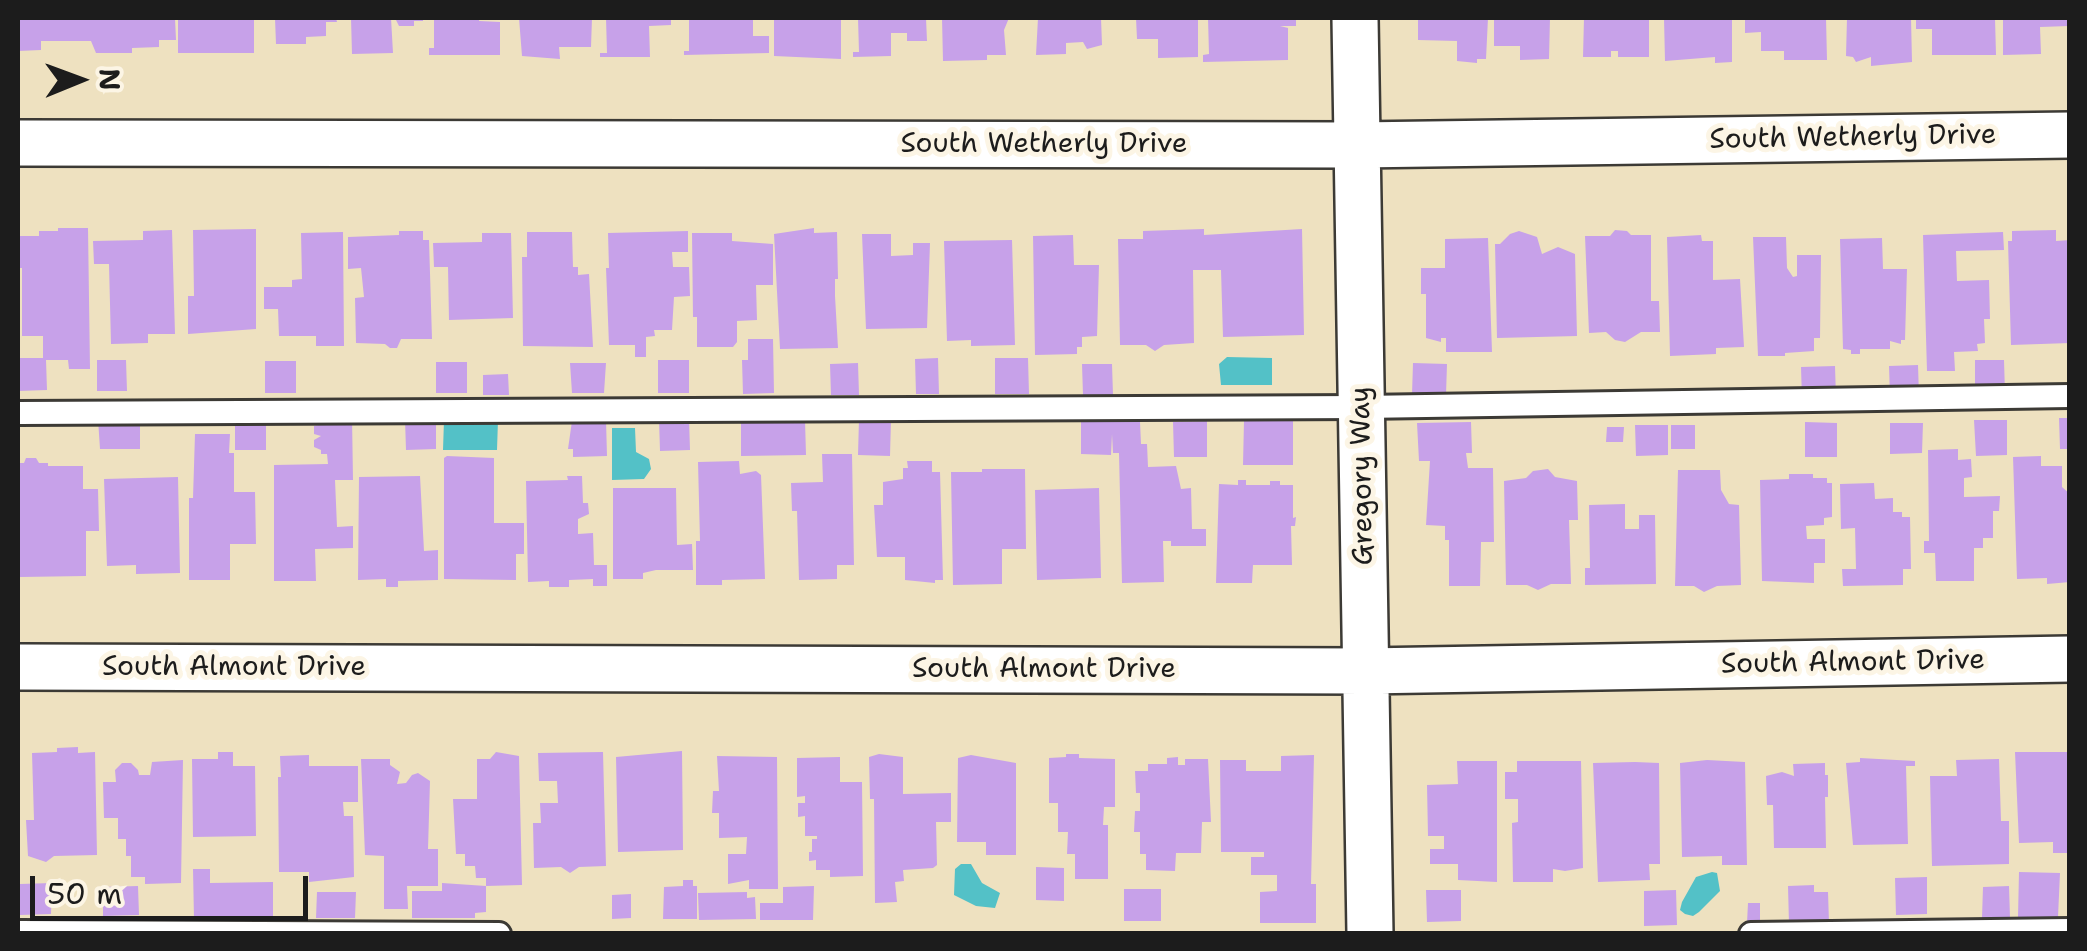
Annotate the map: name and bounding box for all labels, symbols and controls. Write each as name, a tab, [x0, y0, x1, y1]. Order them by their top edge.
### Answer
north arrow	[30, 30, 130, 130]
text: N	[91, 68, 129, 91]
street label: South Wetherly Drive	[1709, 119, 1997, 157]
street label: South Wetherly Drive	[900, 128, 1188, 162]
street label: Gregory Way	[1345, 386, 1381, 566]
street label: South Almont Drive	[1721, 644, 1985, 682]
street label: South Almont Drive	[102, 651, 366, 685]
street label: South Almont Drive	[912, 653, 1176, 687]
scale bar	[35, 856, 312, 918]
text: 50 m	[47, 873, 122, 914]

